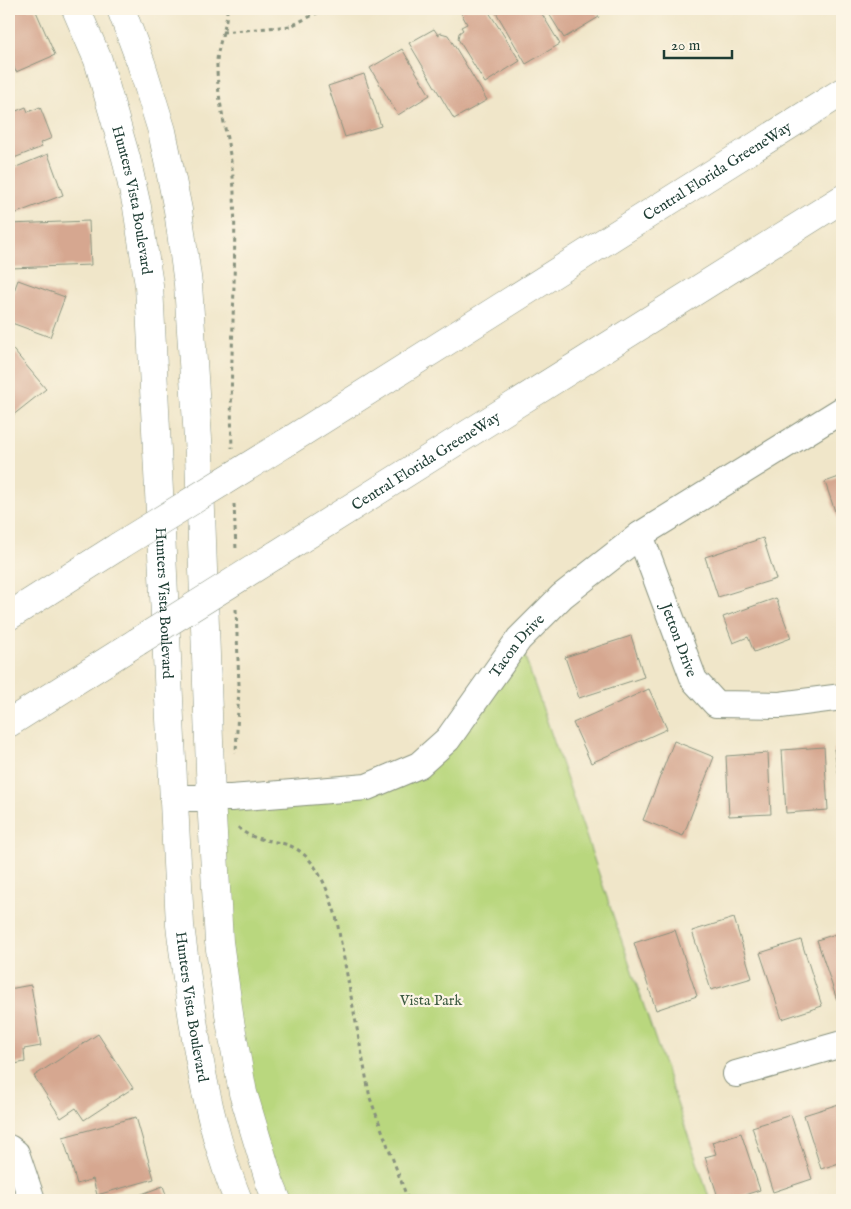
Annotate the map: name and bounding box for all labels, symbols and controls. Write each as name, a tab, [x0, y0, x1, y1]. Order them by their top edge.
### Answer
scale bar	[664, 28, 731, 60]
text: 20 m	[671, 36, 701, 55]
street label: Central Florida GreeneWay	[639, 117, 795, 225]
street label: Hunters Vista Boulevard	[108, 123, 157, 277]
street label: Central Florida GreeneWay	[348, 407, 504, 515]
street label: Hunters Vista Boulevard	[151, 527, 178, 680]
street label: Jetton Drive	[656, 599, 702, 680]
street label: Tacon Drive	[485, 610, 548, 681]
street label: Hunters Vista Boulevard	[171, 930, 213, 1085]
park label: Vista Park	[399, 991, 463, 1010]

